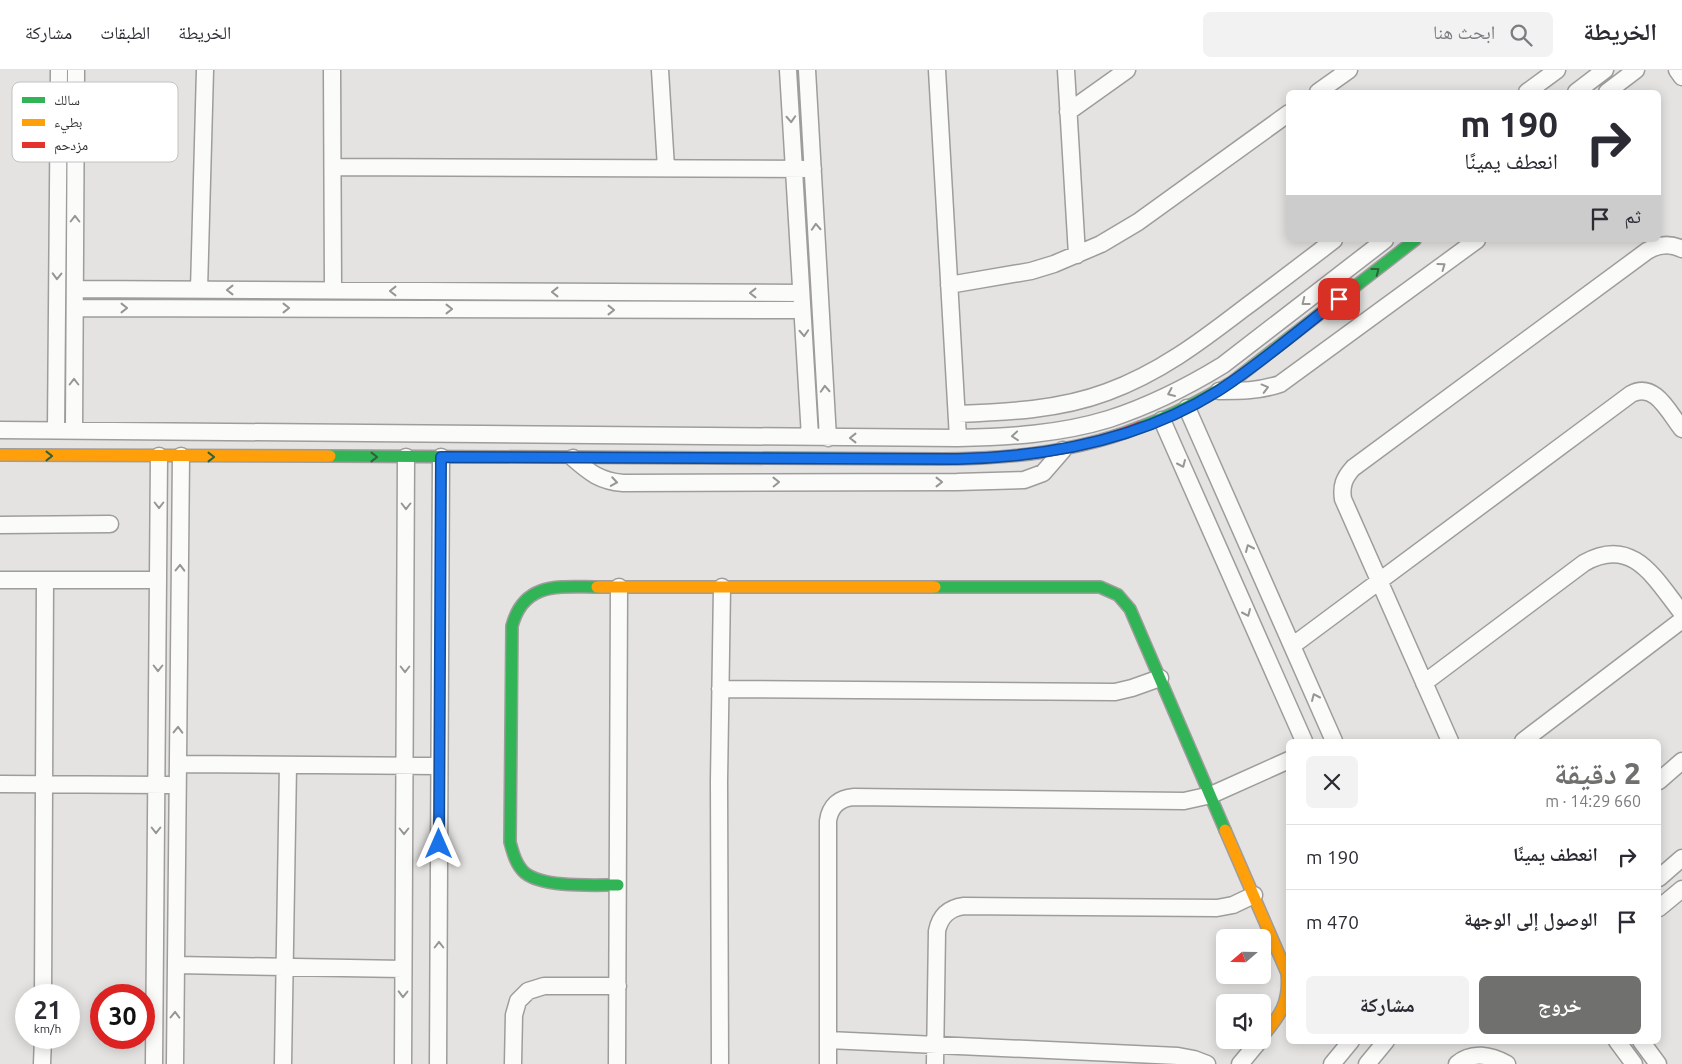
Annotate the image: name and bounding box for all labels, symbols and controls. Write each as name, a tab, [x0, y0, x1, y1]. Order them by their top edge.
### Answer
search box	[1203, 12, 1553, 57]
text: الخريطة	[1583, 18, 1657, 45]
text: ابحث هنا	[1433, 21, 1495, 43]
icon: search	[1507, 21, 1535, 49]
text: مشاركة	[25, 22, 72, 42]
text: الطبقات	[100, 22, 150, 42]
text: الخريطة	[178, 22, 231, 42]
legend	[12, 82, 178, 162]
text: سالك	[54, 92, 80, 108]
text: 190 m	[1460, 104, 1558, 144]
icon: right	[1576, 110, 1641, 175]
text: بطيء	[54, 114, 83, 134]
one-way arrow	[786, 115, 797, 123]
text: مزدحم	[54, 137, 88, 155]
text: انعطف يمينًا	[1464, 148, 1558, 173]
icon: arrive	[1586, 205, 1614, 233]
text: ثم	[1624, 205, 1641, 227]
one-way arrow	[70, 215, 80, 222]
one-way arrow	[811, 222, 822, 230]
one-way arrow	[1436, 263, 1445, 272]
one-way arrow	[1370, 268, 1379, 276]
one-way arrow	[52, 272, 62, 280]
pin	[1318, 278, 1360, 320]
one-way arrow	[226, 285, 234, 295]
icon: arrive	[1325, 285, 1353, 313]
one-way arrow	[388, 286, 396, 296]
one-way arrow	[551, 287, 558, 297]
one-way arrow	[748, 288, 756, 298]
one-way arrow	[1301, 296, 1311, 305]
one-way arrow	[120, 303, 128, 313]
one-way arrow	[282, 303, 290, 313]
one-way arrow	[445, 304, 453, 314]
one-way arrow	[608, 305, 615, 315]
one-way arrow	[798, 330, 809, 338]
one-way arrow	[69, 377, 79, 385]
one-way arrow	[1261, 383, 1270, 394]
one-way arrow	[820, 385, 831, 393]
one-way arrow	[1167, 387, 1176, 398]
one-way arrow	[1011, 430, 1019, 441]
one-way arrow	[849, 433, 856, 443]
one-way arrow	[45, 451, 53, 461]
one-way arrow	[208, 452, 215, 462]
one-way arrow	[370, 452, 378, 462]
one-way arrow	[1175, 459, 1186, 468]
one-way arrow	[609, 476, 618, 486]
one-way arrow	[772, 477, 780, 487]
one-way arrow	[935, 477, 943, 487]
one-way arrow	[154, 502, 164, 509]
one-way arrow	[401, 502, 411, 510]
one-way arrow	[1244, 544, 1255, 553]
one-way arrow	[174, 564, 185, 572]
one-way arrow	[1241, 608, 1252, 617]
one-way arrow	[153, 664, 163, 672]
one-way arrow	[400, 665, 410, 673]
one-way arrow	[1310, 693, 1321, 702]
one-way arrow	[173, 726, 183, 734]
button: close	[1306, 756, 1358, 808]
text: 2 دقيقة	[1554, 756, 1641, 790]
text: 660 m · 14:29	[1545, 792, 1641, 810]
position arrow	[412, 817, 464, 869]
one-way arrow	[151, 826, 161, 834]
one-way arrow	[399, 828, 409, 835]
text: انعطف يمينًا	[1513, 843, 1598, 865]
icon: right	[1613, 843, 1641, 871]
text: 190 m	[1306, 846, 1359, 868]
text: الوصول إلى الوجهة	[1464, 908, 1598, 930]
icon: arrive	[1613, 908, 1641, 936]
text: 470 m	[1306, 911, 1359, 933]
north arrow	[1216, 929, 1271, 984]
map controls	[1216, 929, 1271, 1049]
one-way arrow	[434, 941, 444, 949]
button: مشاركة	[1306, 976, 1469, 1034]
button: خروج	[1479, 976, 1641, 1034]
speed limit sign: 30	[90, 984, 155, 1049]
one-way arrow	[398, 990, 408, 998]
button: sound	[1216, 994, 1271, 1049]
text: 21	[33, 996, 62, 1024]
one-way arrow	[170, 1011, 180, 1019]
text: km/h	[34, 1022, 61, 1035]

